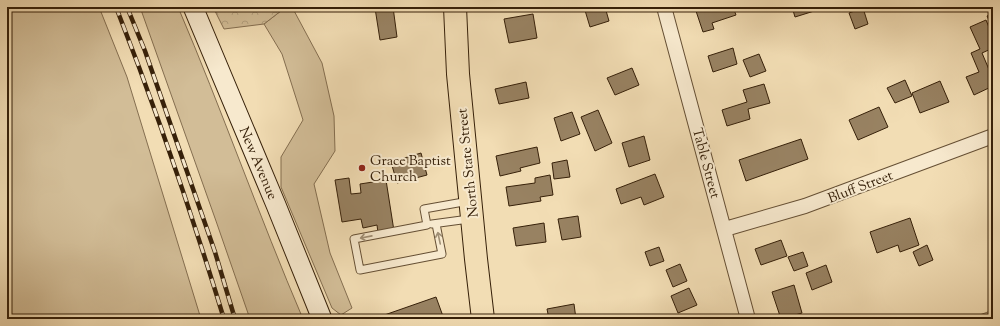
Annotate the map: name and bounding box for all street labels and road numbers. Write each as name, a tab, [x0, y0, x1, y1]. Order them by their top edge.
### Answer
street label: North State Street	[453, 107, 485, 218]
street label: New Avenue	[233, 124, 282, 203]
street label: Table Street	[686, 126, 724, 201]
street label: Bluff Street	[825, 166, 896, 209]

